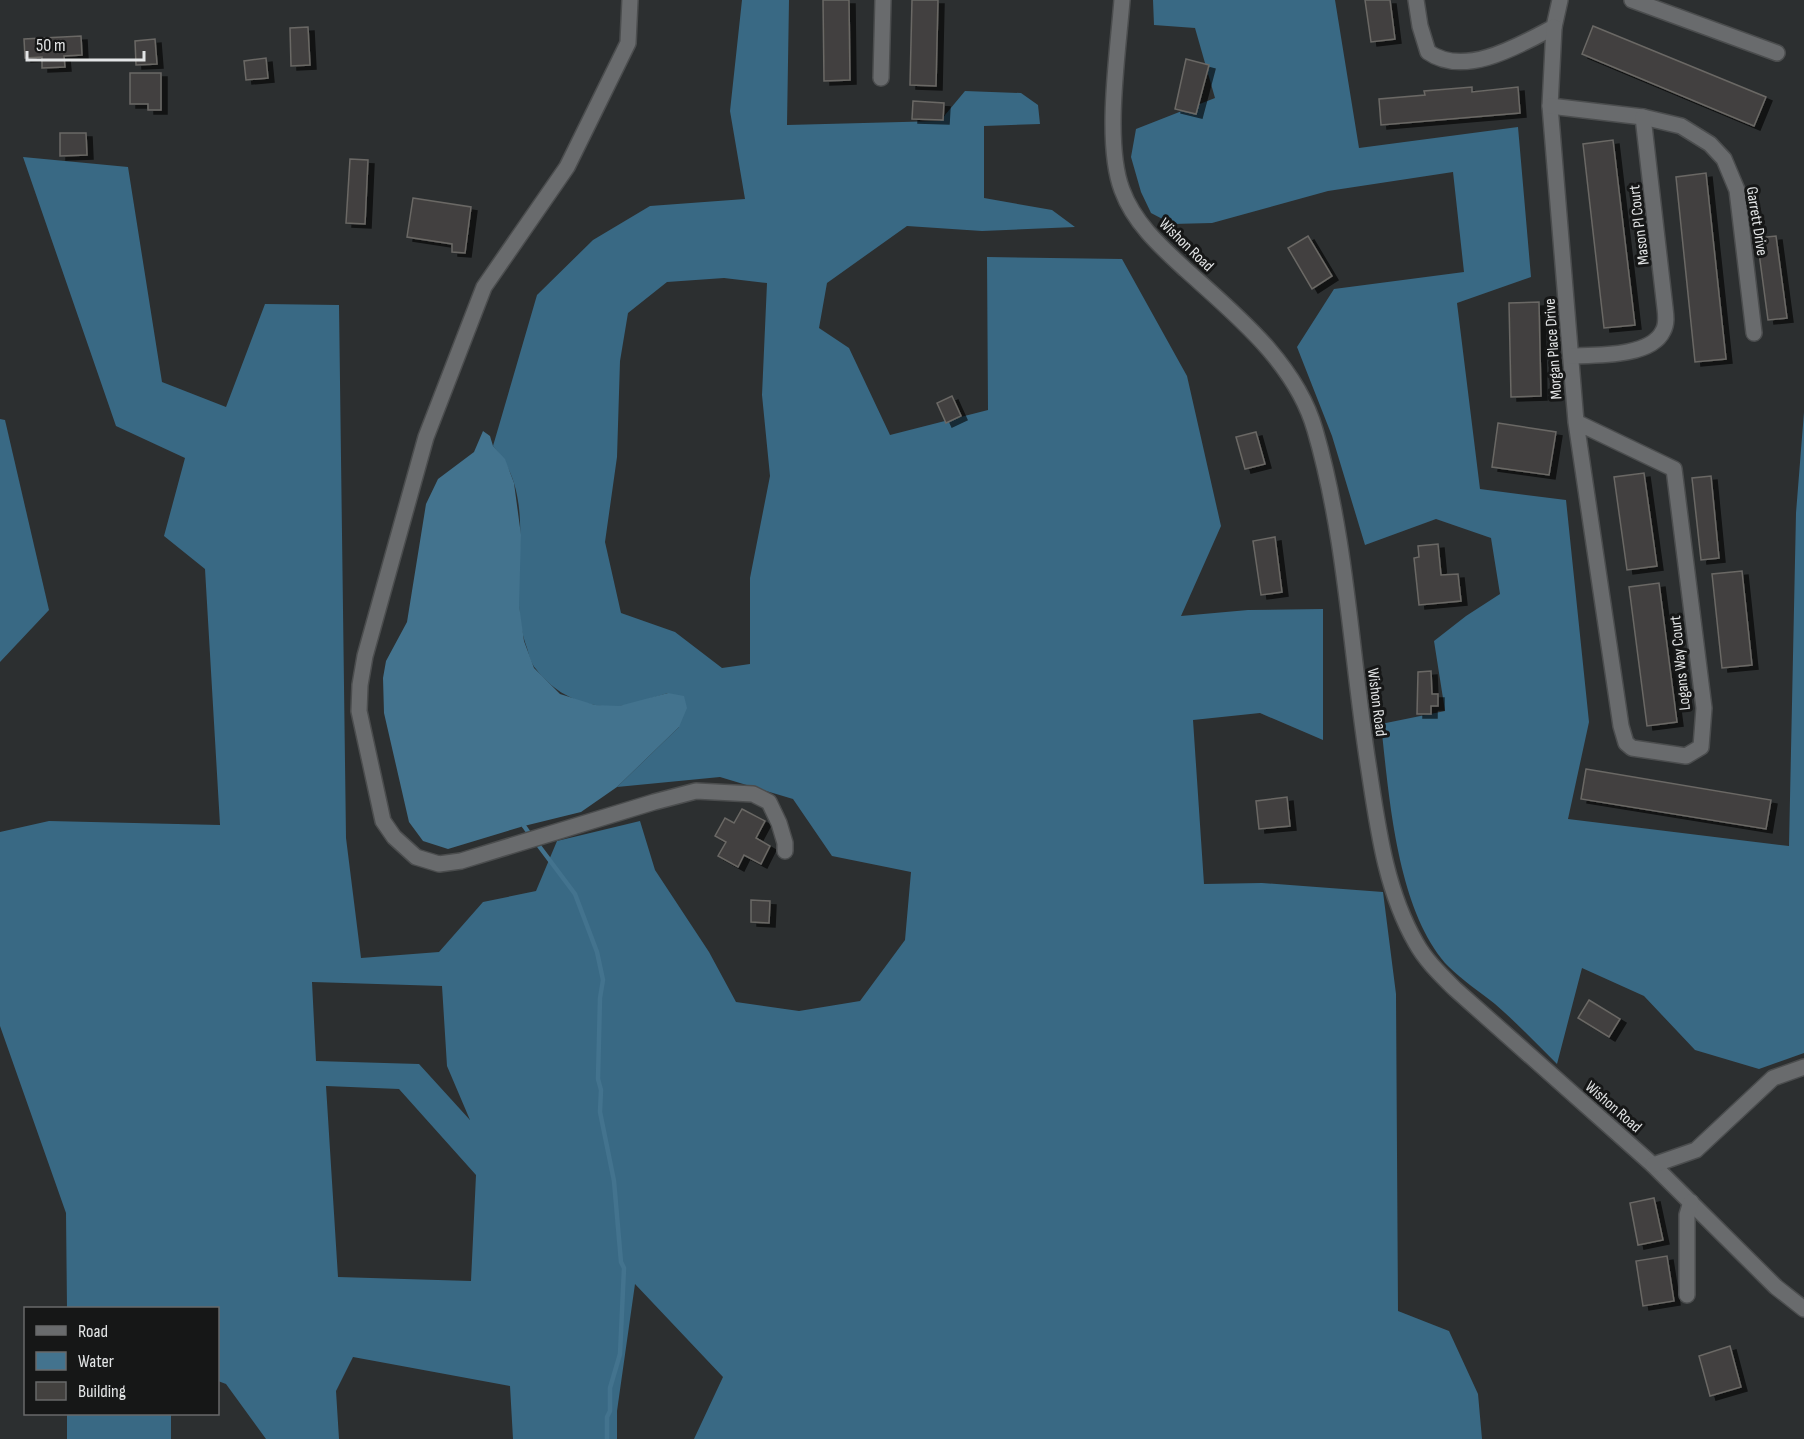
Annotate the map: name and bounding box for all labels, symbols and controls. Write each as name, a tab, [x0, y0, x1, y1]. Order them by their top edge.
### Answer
scale bar	[27, 24, 144, 62]
text: 50 m	[36, 35, 66, 56]
street label: Mason Pl Court	[1625, 184, 1654, 266]
street label: Garrett Drive	[1742, 185, 1771, 257]
street label: Wishon Road	[1155, 214, 1217, 276]
street label: Morgan Place Drive	[1540, 298, 1567, 400]
street label: Logans Way Court	[1666, 614, 1695, 711]
street label: Wishon Road	[1363, 667, 1390, 737]
street label: Wishon Road	[1581, 1077, 1645, 1137]
legend	[24, 1307, 219, 1415]
text: Road	[78, 1321, 108, 1342]
text: Water	[78, 1351, 114, 1372]
text: Building	[78, 1381, 126, 1402]

